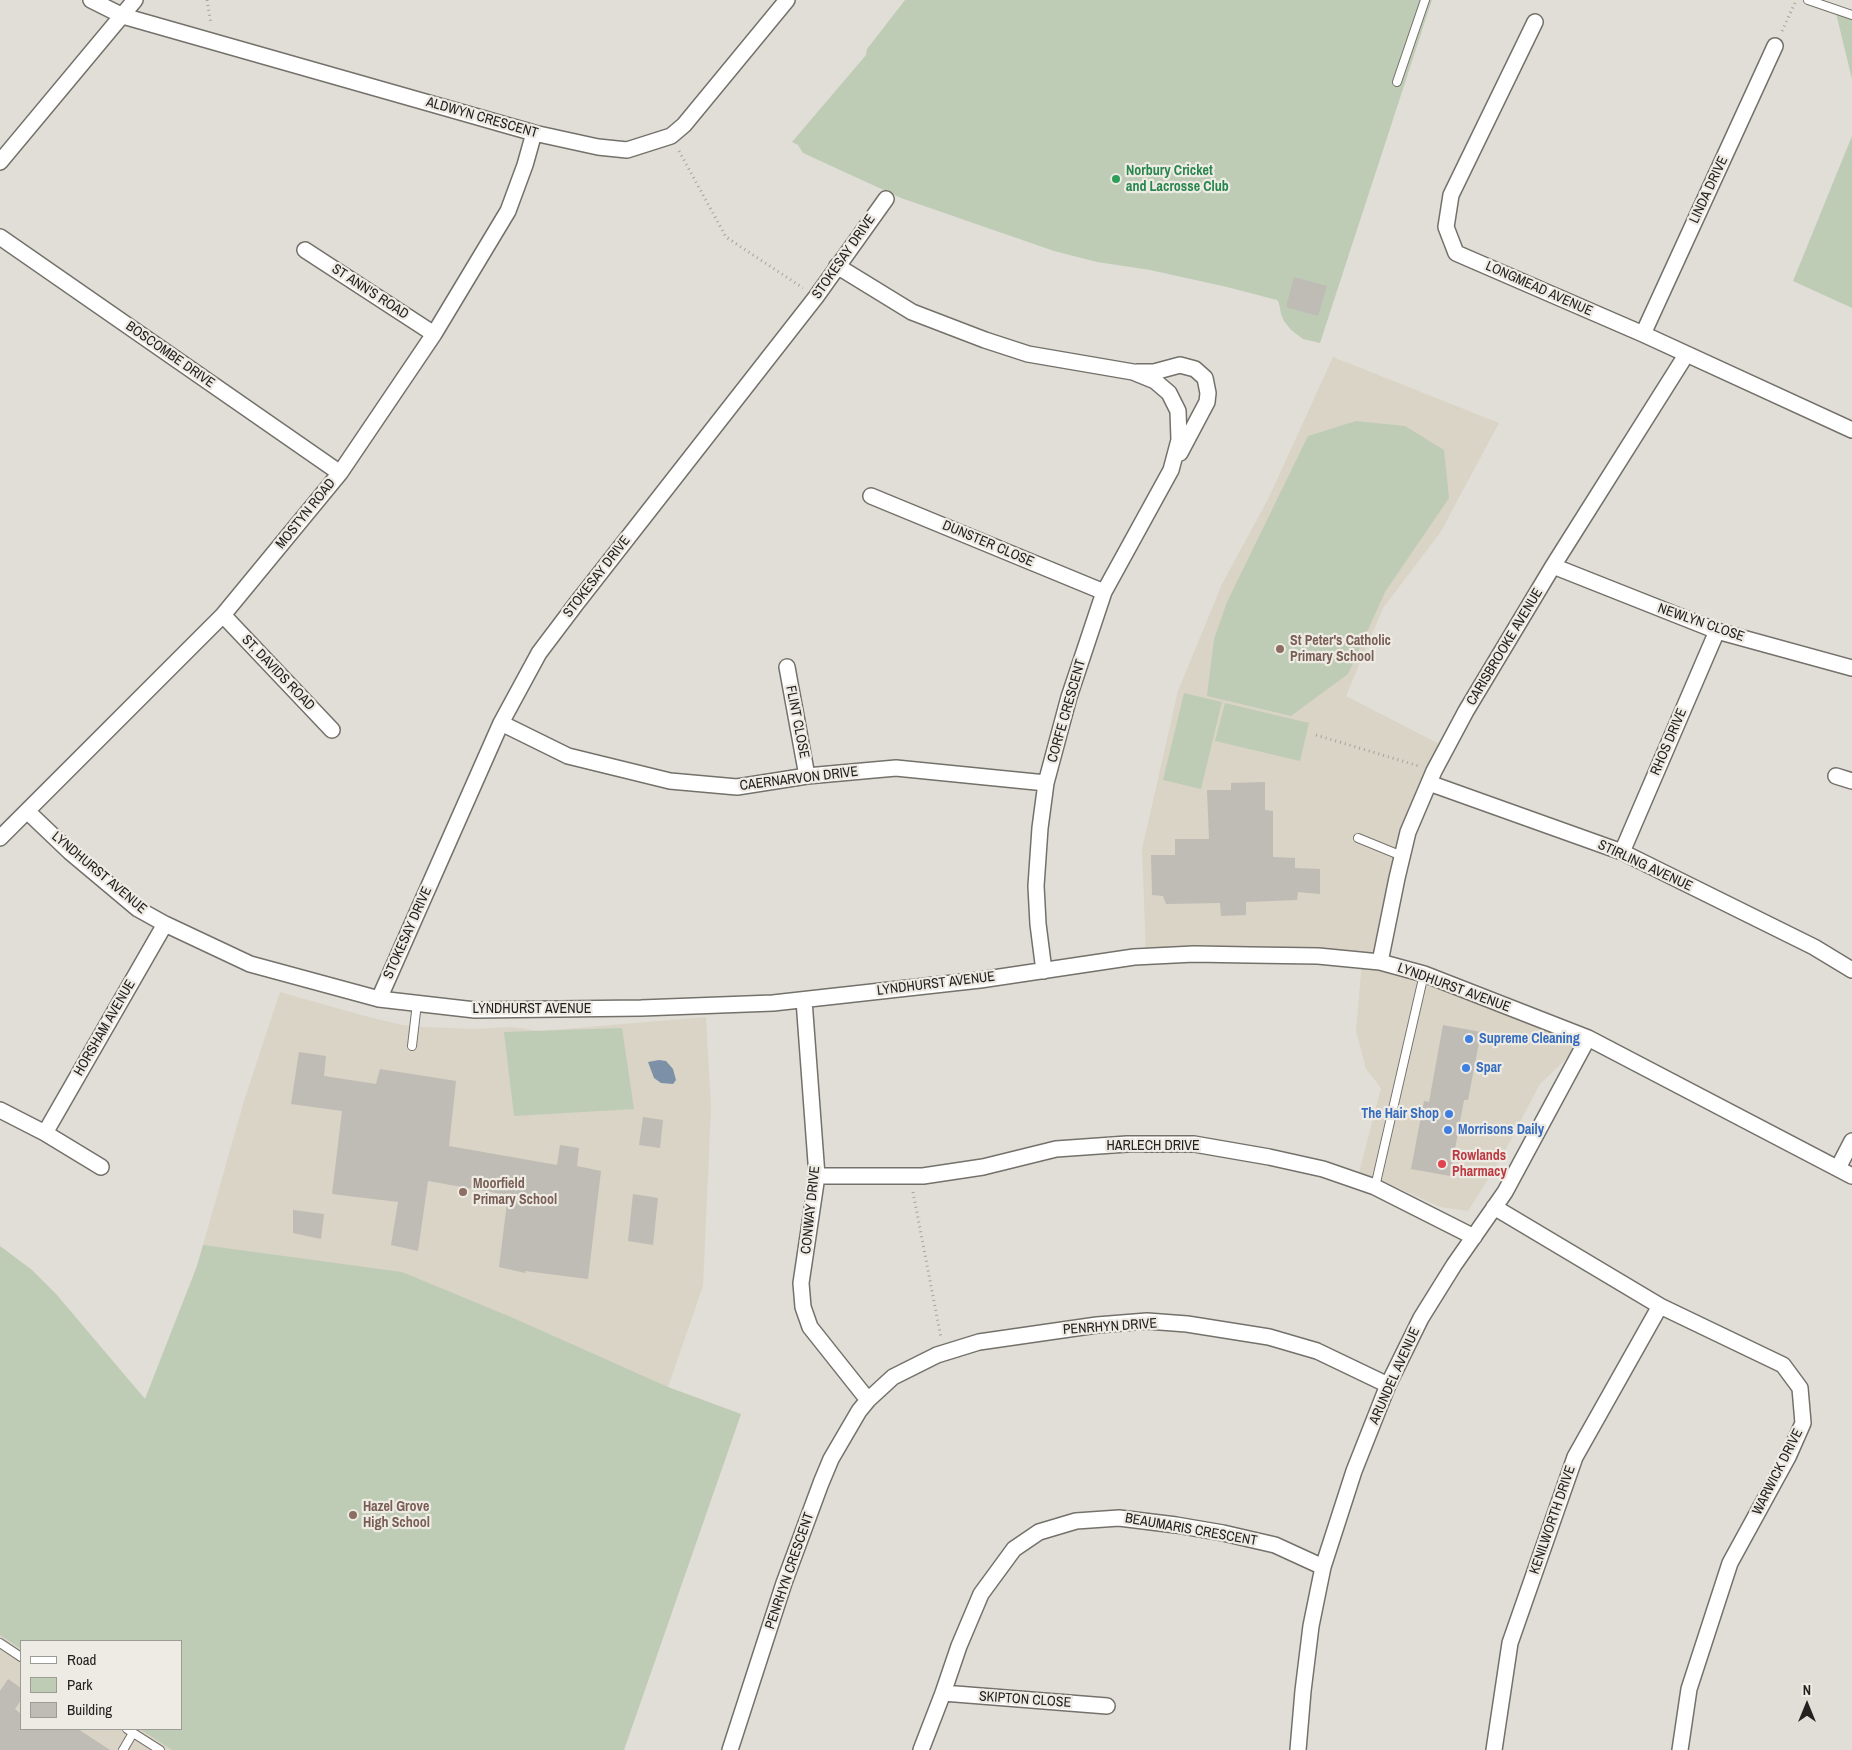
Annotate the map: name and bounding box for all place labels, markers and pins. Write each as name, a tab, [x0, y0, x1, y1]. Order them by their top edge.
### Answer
place label: Norbury Cricket and Lacrosse Club	[1126, 163, 1229, 196]
marker: Norbury Cricket and Lacrosse Club	[1110, 173, 1122, 185]
place label: St Peter's Catholic Primary School	[1290, 633, 1391, 666]
marker: St Peter's Catholic Primary School	[1274, 643, 1286, 655]
place label: Supreme Cleaning	[1479, 1031, 1580, 1047]
marker: Supreme Cleaning	[1463, 1033, 1475, 1045]
place label: Spar	[1476, 1060, 1502, 1076]
marker: Spar	[1460, 1062, 1472, 1074]
place label: The Hair Shop	[1361, 1106, 1439, 1122]
marker: The Hair Shop	[1443, 1108, 1455, 1120]
place label: Morrisons Daily	[1458, 1122, 1544, 1138]
marker: Morrisons Daily	[1442, 1124, 1454, 1136]
place label: Rowlands Pharmacy	[1452, 1148, 1507, 1180]
marker: Rowlands Pharmacy	[1436, 1158, 1448, 1170]
place label: Moorfield Primary School	[473, 1176, 557, 1208]
marker: Moorfield Primary School	[457, 1186, 469, 1198]
place label: Hazel Grove High School	[363, 1499, 430, 1531]
marker: Hazel Grove High School	[347, 1509, 359, 1521]

